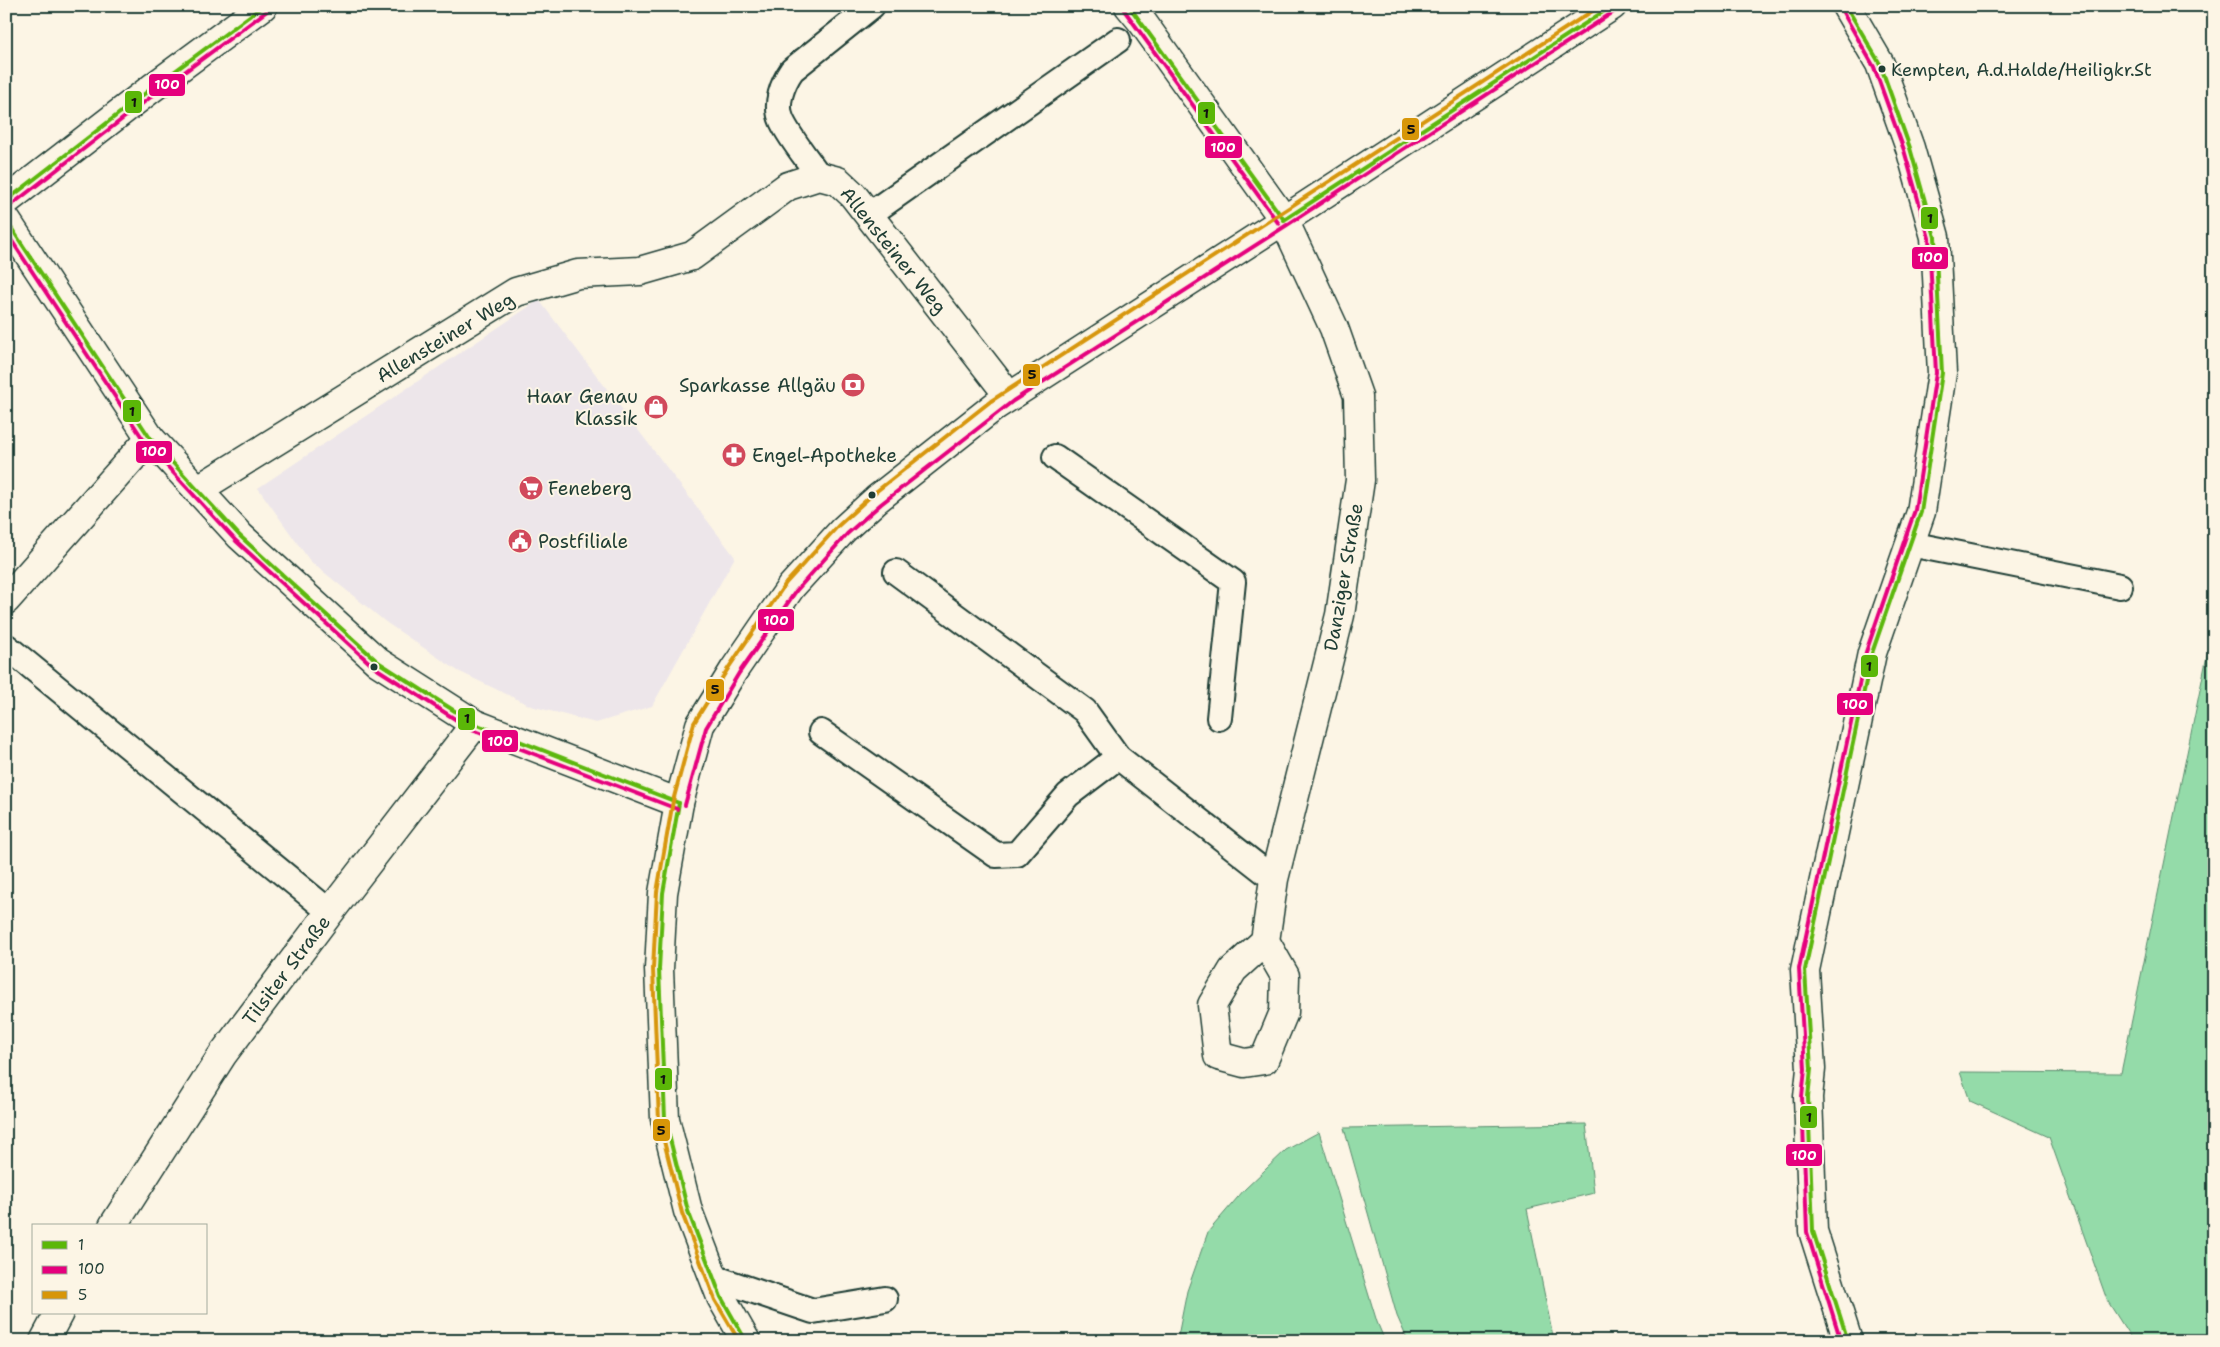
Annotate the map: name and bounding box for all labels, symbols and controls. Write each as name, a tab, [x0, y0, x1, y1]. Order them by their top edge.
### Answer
place label: Kempten, A.d.Halde/Heiligkr.St	[1891, 58, 2152, 82]
marker: Kempten, A.d.Halde/Heiligkr.St	[1877, 64, 1887, 74]
line badge: 100	[148, 73, 186, 97]
text: 100	[154, 75, 180, 93]
line badge: 1	[124, 90, 143, 114]
text: 1	[131, 93, 137, 111]
line badge: 1	[1197, 101, 1216, 125]
text: 1	[1203, 104, 1209, 122]
line badge: 5	[1401, 117, 1420, 141]
text: 5	[1407, 120, 1416, 138]
line badge: 100	[1204, 135, 1243, 159]
text: 100	[1210, 138, 1236, 156]
street label: Allensteiner Weg	[835, 182, 953, 319]
line badge: 1	[1920, 206, 1939, 230]
text: 1	[1927, 209, 1933, 227]
line badge: 100	[1911, 246, 1949, 270]
text: 100	[1917, 248, 1943, 266]
street label: Allensteiner Weg	[372, 286, 519, 388]
line badge: 5	[1022, 363, 1041, 387]
text: 5	[1028, 365, 1037, 383]
bank icon: Sparkasse Allgäu	[840, 372, 866, 398]
place label: Sparkasse Allgäu	[679, 373, 836, 398]
place label: Haar Genau Klassik	[527, 384, 638, 431]
shop icon: Haar Genau Klassik	[643, 394, 669, 420]
line badge: 1	[122, 399, 142, 423]
text: 1	[129, 402, 135, 420]
line badge: 100	[135, 440, 173, 464]
text: 100	[141, 442, 167, 460]
pharmacy icon: Engel-Apotheke	[721, 442, 747, 468]
place label: Engel-Apotheke	[752, 443, 897, 468]
supermarket icon: Feneberg	[518, 475, 544, 501]
place label: Feneberg	[548, 476, 632, 501]
unlabelled marker	[867, 490, 877, 500]
street label: Danziger Straße	[1318, 501, 1369, 653]
public building icon: Postfiliale	[507, 528, 533, 554]
place label: Postfiliale	[538, 529, 628, 554]
line badge: 100	[757, 608, 795, 632]
text: 100	[763, 611, 789, 629]
line badge: 1	[1860, 654, 1879, 678]
text: 1	[1866, 657, 1872, 675]
unlabelled marker	[369, 662, 379, 672]
line badge: 5	[705, 678, 725, 702]
text: 5	[711, 680, 720, 698]
line badge: 100	[1836, 692, 1874, 716]
text: 100	[1842, 695, 1868, 713]
line badge: 1	[457, 707, 476, 731]
text: 1	[464, 709, 470, 727]
line badge: 100	[481, 729, 519, 753]
text: 100	[487, 732, 513, 750]
street label: Tilsiter Straße	[237, 910, 336, 1030]
line badge: 1	[654, 1067, 673, 1091]
text: 1	[660, 1070, 666, 1088]
line badge: 1	[1799, 1105, 1818, 1129]
text: 1	[1806, 1108, 1812, 1126]
line badge: 5	[652, 1118, 671, 1142]
text: 5	[657, 1121, 666, 1139]
line badge: 100	[1785, 1143, 1823, 1167]
text: 100	[1791, 1146, 1817, 1164]
legend	[32, 1224, 208, 1314]
text: 1	[78, 1235, 84, 1255]
text: 100	[78, 1259, 105, 1279]
text: 5	[78, 1285, 87, 1305]

